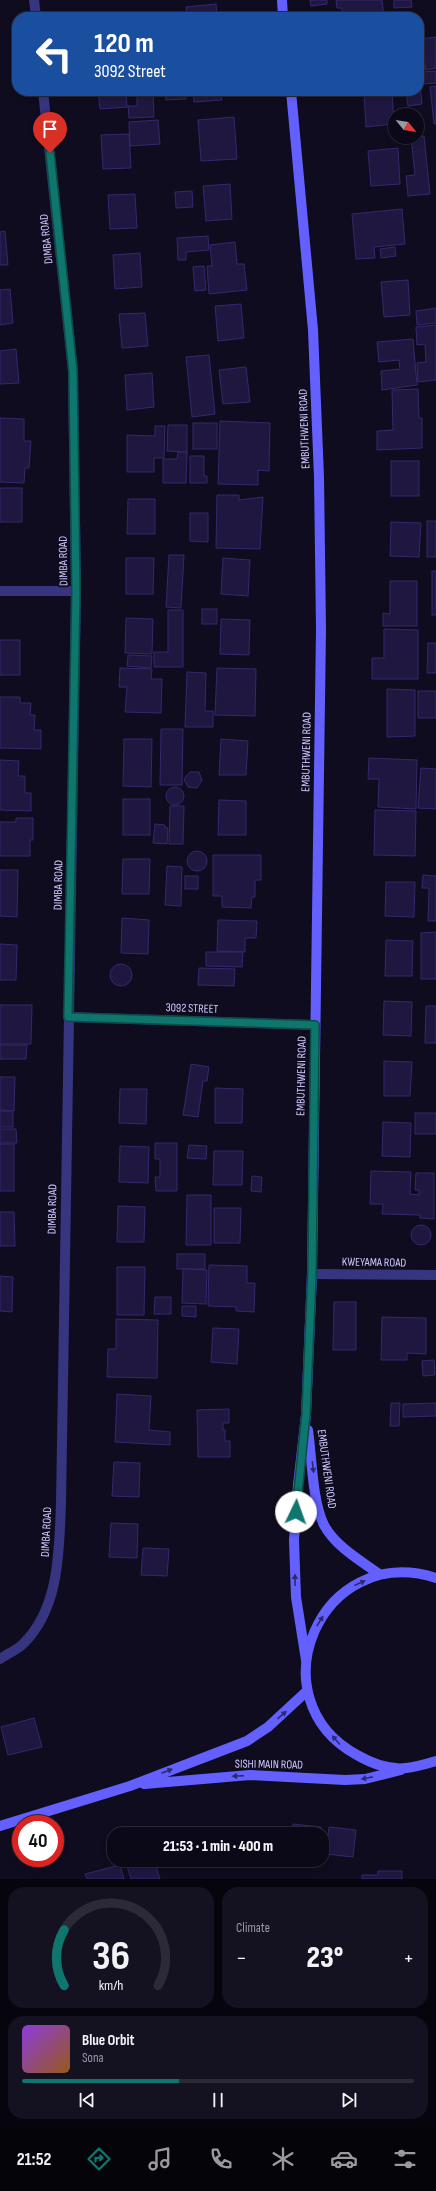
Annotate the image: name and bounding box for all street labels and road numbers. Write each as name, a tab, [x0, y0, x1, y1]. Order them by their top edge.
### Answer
street label: DIMBA ROAD	[36, 213, 57, 265]
street label: EMBUTHWENI ROAD	[296, 389, 313, 469]
street label: DIMBA ROAD	[56, 536, 71, 586]
street label: EMBUTHWENI ROAD	[298, 712, 315, 792]
street label: DIMBA ROAD	[51, 860, 66, 910]
street label: 3092 STREET	[165, 1000, 219, 1017]
street label: EMBUTHWENI ROAD	[293, 1036, 310, 1116]
street label: DIMBA ROAD	[45, 1184, 60, 1234]
street label: KWEYAMA ROAD	[342, 1254, 406, 1271]
street label: EMBUTHWENI ROAD	[314, 1428, 340, 1510]
street label: DIMBA ROAD	[38, 1506, 55, 1557]
street label: SISHI MAIN ROAD	[235, 1756, 303, 1773]

